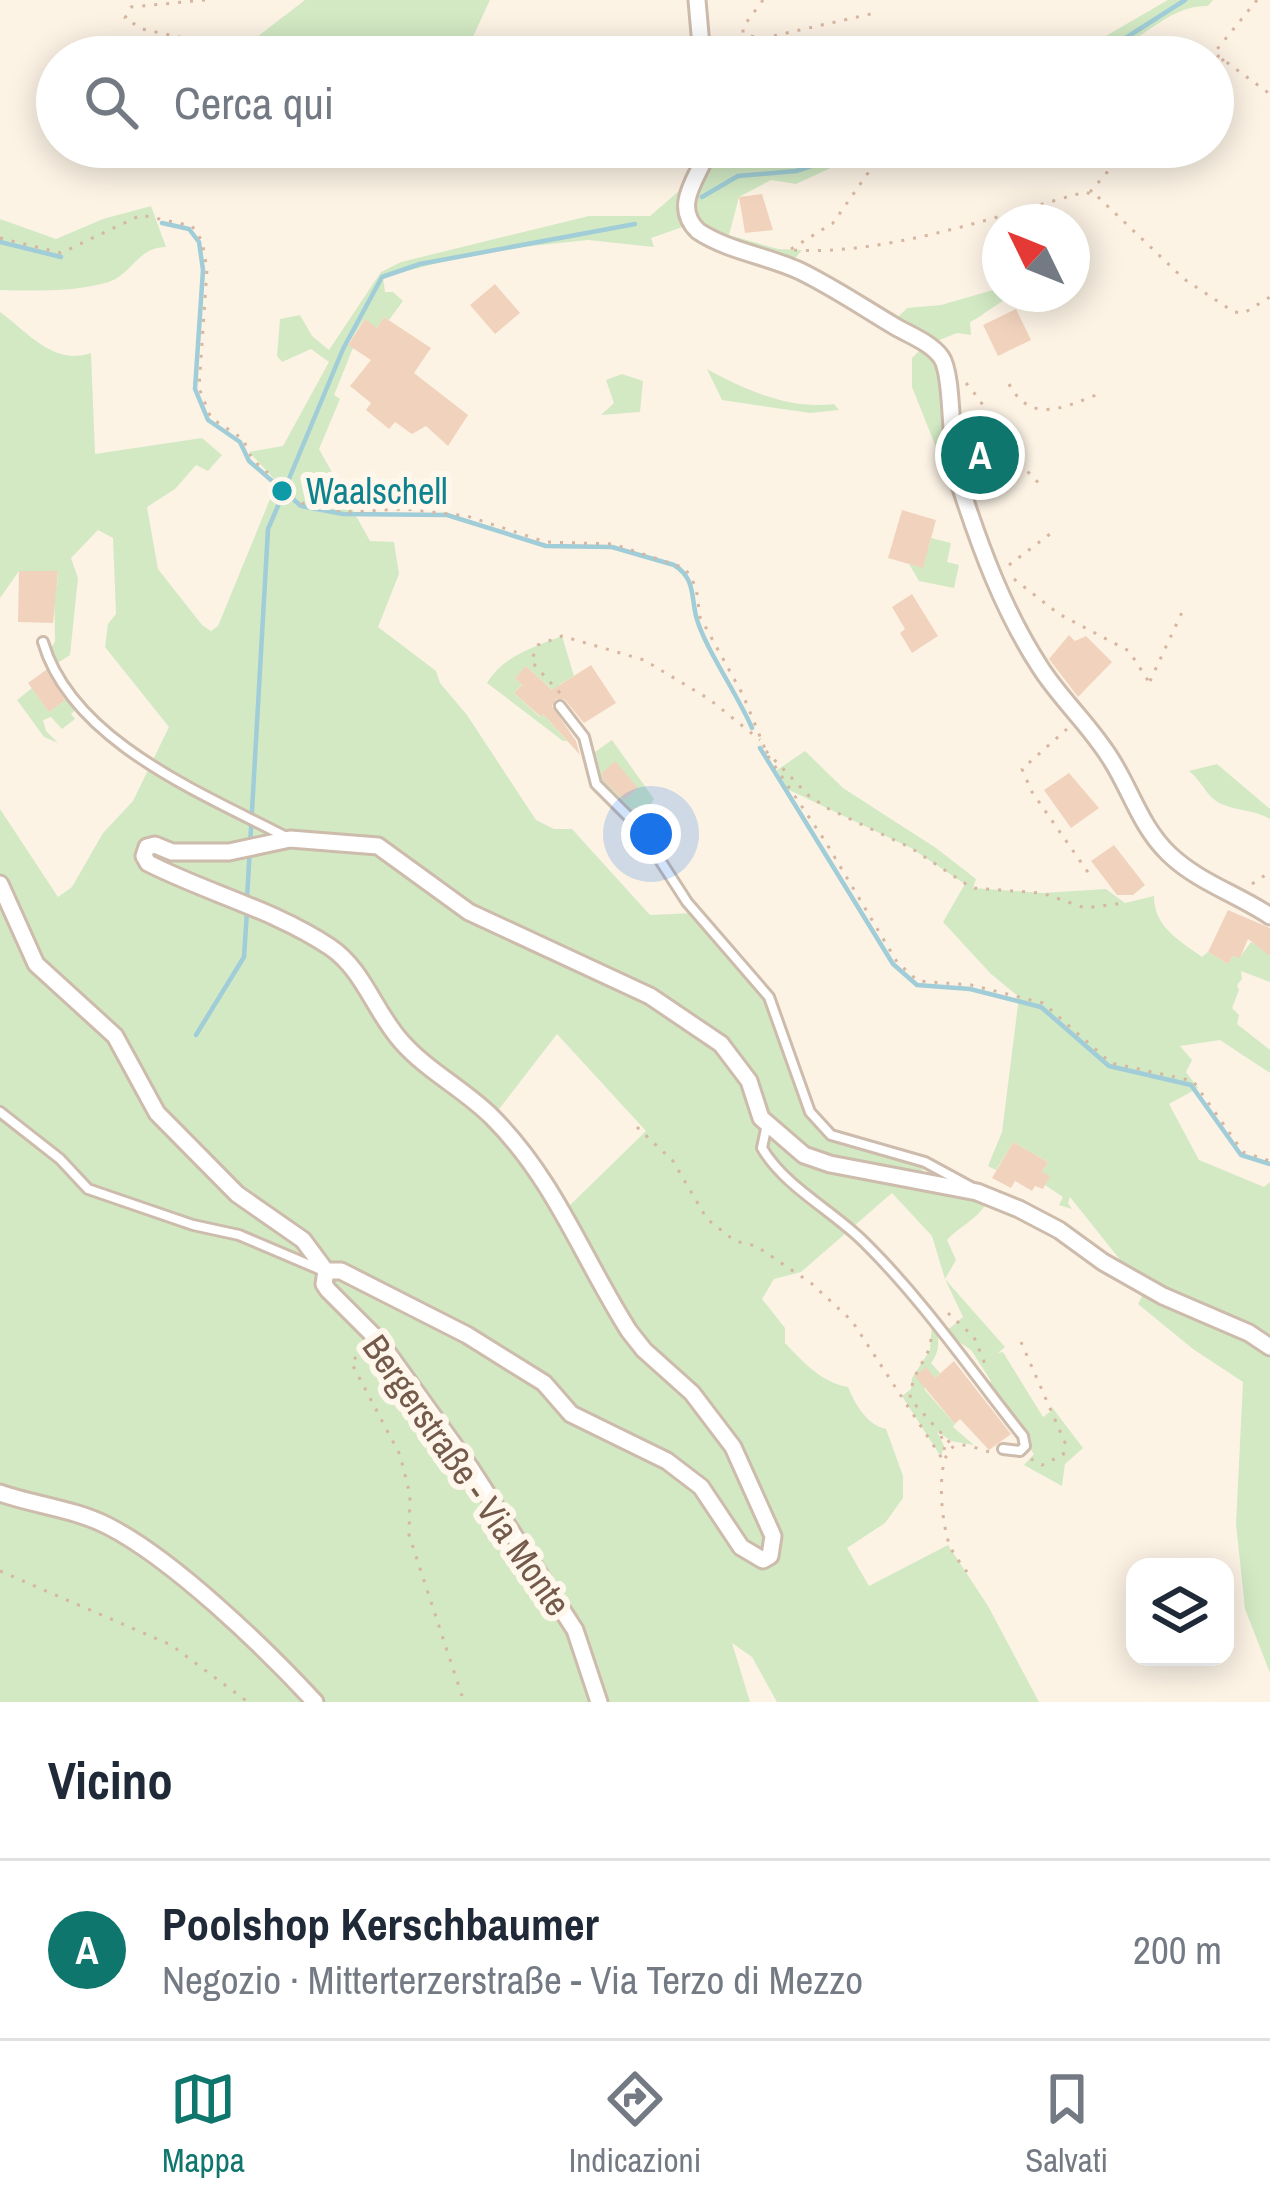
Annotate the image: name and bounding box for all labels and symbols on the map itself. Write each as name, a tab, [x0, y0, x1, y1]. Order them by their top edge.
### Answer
north arrow	[982, 204, 1090, 312]
pin: A	[941, 410, 1019, 500]
place label: Waalschell	[306, 467, 448, 515]
marker: Waalschell	[269, 478, 295, 504]
your location	[621, 804, 681, 864]
street label: Bergerstraße - Via Monte	[352, 1325, 582, 1625]

